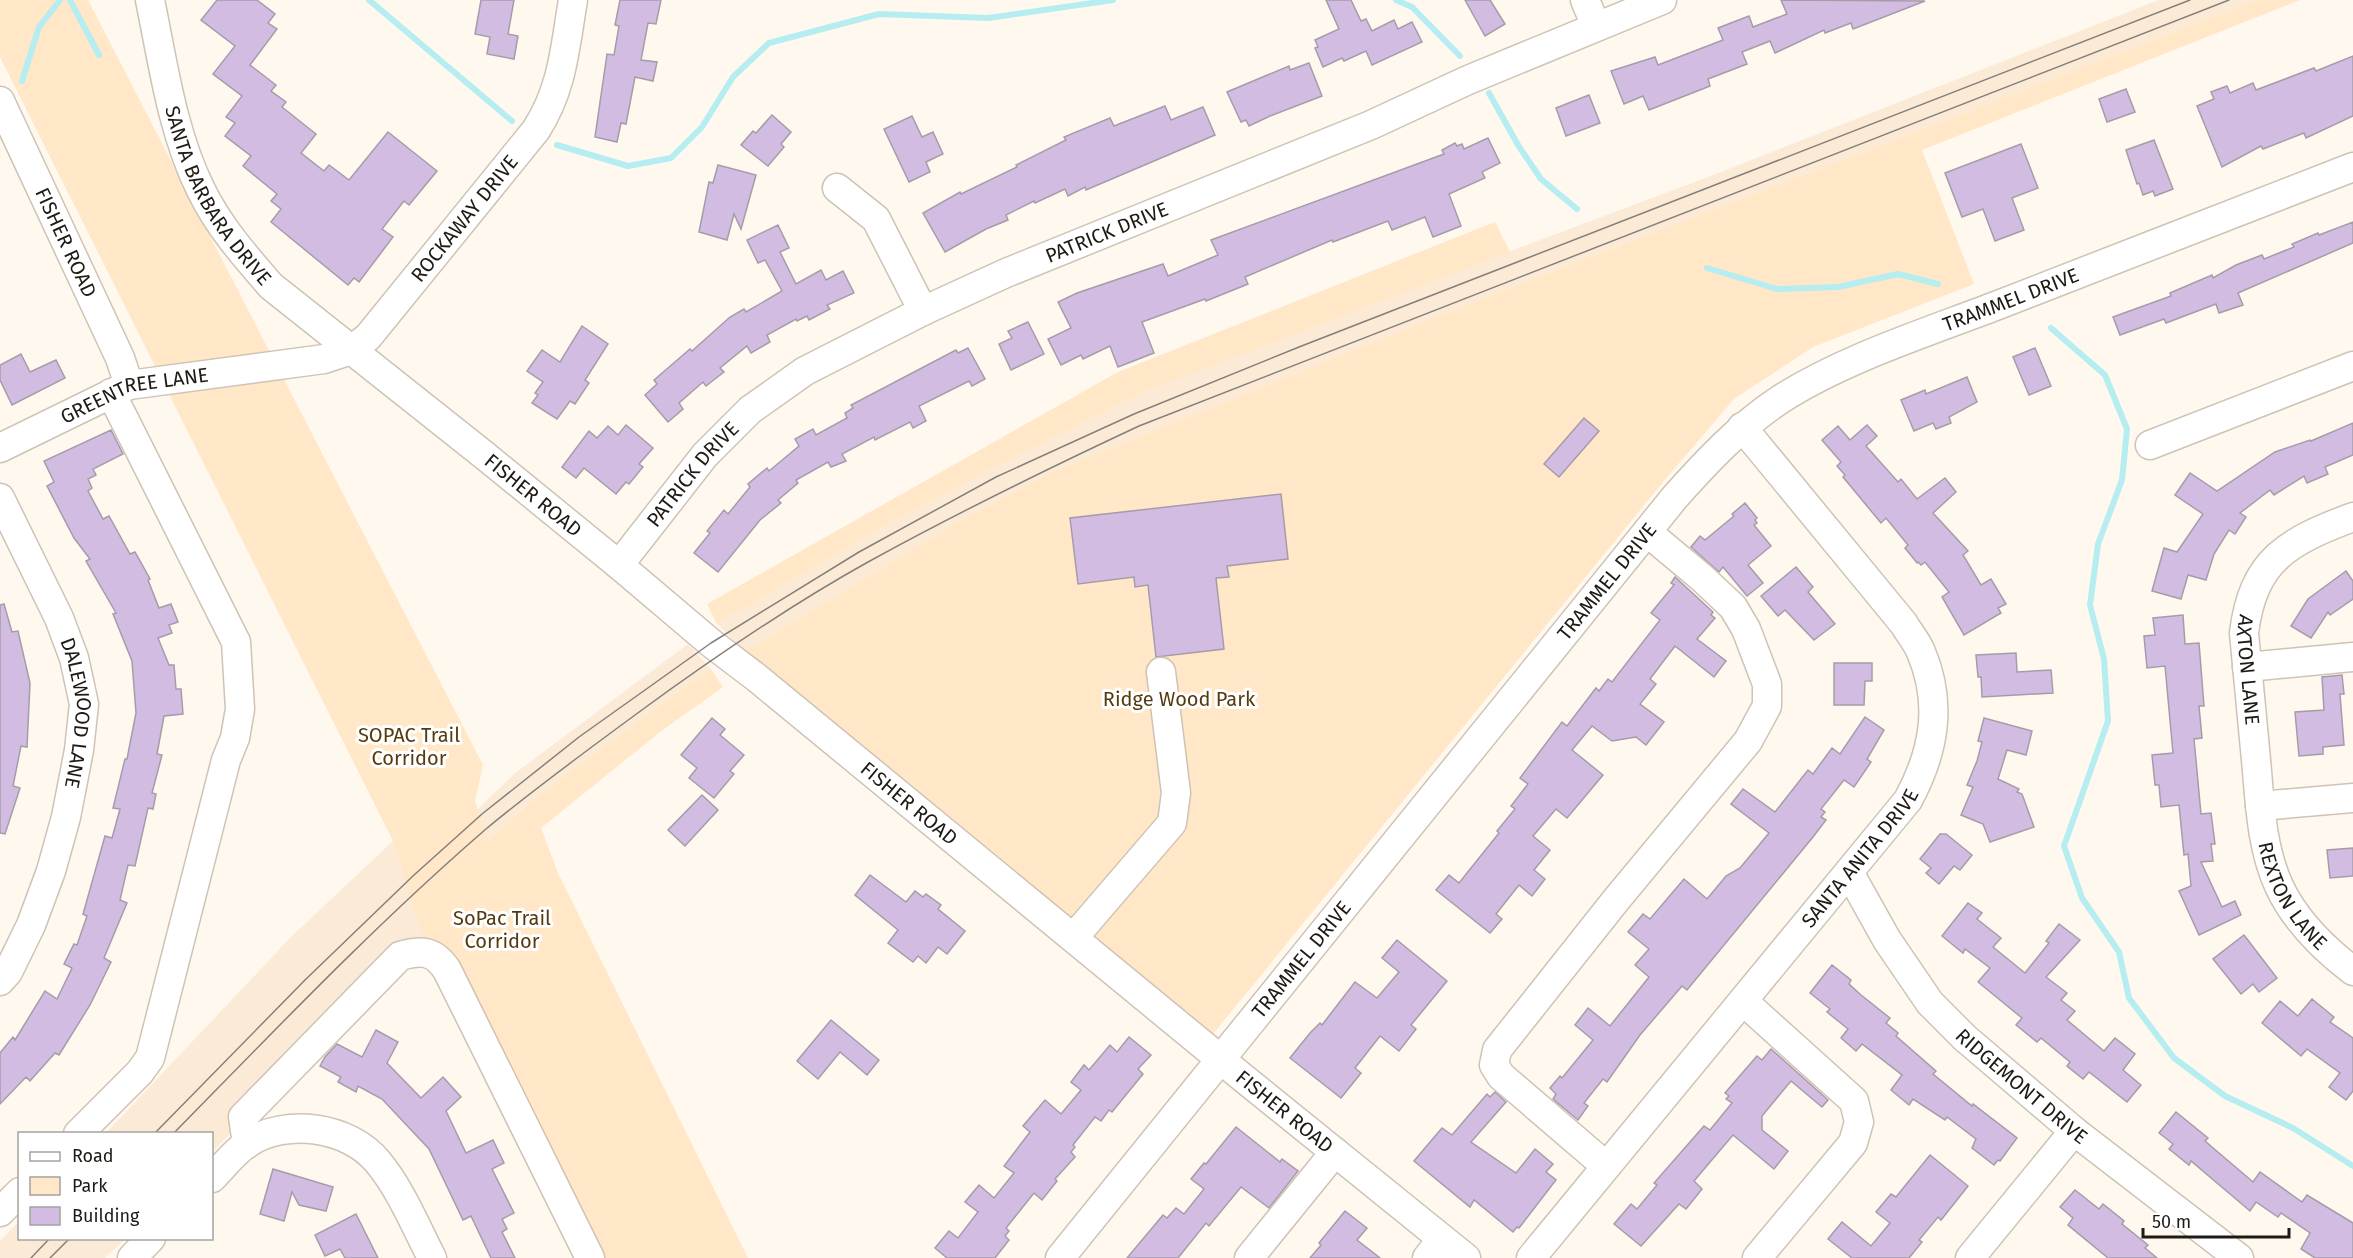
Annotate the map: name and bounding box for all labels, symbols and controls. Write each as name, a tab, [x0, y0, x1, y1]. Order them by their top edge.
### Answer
street label: SANTA BARBARA DRIVE	[160, 103, 277, 290]
street label: ROCKAWAY DRIVE	[406, 150, 523, 287]
street label: FISHER ROAD	[30, 184, 102, 301]
street label: PATRICK DRIVE	[1042, 197, 1172, 268]
street label: TRAMMEL DRIVE	[1940, 263, 2082, 337]
street label: GREENTREE LANE	[56, 363, 210, 429]
street label: PATRICK DRIVE	[641, 416, 744, 532]
street label: FISHER ROAD	[480, 449, 587, 542]
street label: TRAMMEL DRIVE	[1552, 518, 1661, 645]
street label: AXTON LANE	[2232, 613, 2265, 726]
street label: DALEWOOD LANE	[55, 634, 97, 790]
park label: Ridge Wood Park	[1103, 687, 1256, 711]
park label: SOPAC Trail Corridor	[358, 723, 460, 770]
street label: FISHER ROAD	[856, 756, 962, 850]
street label: SANTA ANITA DRIVE	[1796, 785, 1924, 932]
street label: REXTON LANE	[2253, 839, 2332, 955]
street label: TRAMMEL DRIVE	[1247, 896, 1356, 1023]
park label: SoPac Trail Corridor	[453, 906, 551, 953]
street label: RIDGEMONT DRIVE	[1951, 1024, 2092, 1149]
street label: FISHER ROAD	[1231, 1065, 1338, 1158]
legend	[18, 1132, 213, 1240]
text: Road	[72, 1145, 114, 1167]
text: Park	[72, 1175, 108, 1197]
scale bar	[2143, 1201, 2288, 1239]
text: Building	[72, 1205, 140, 1227]
text: 50 m	[2152, 1211, 2191, 1233]

